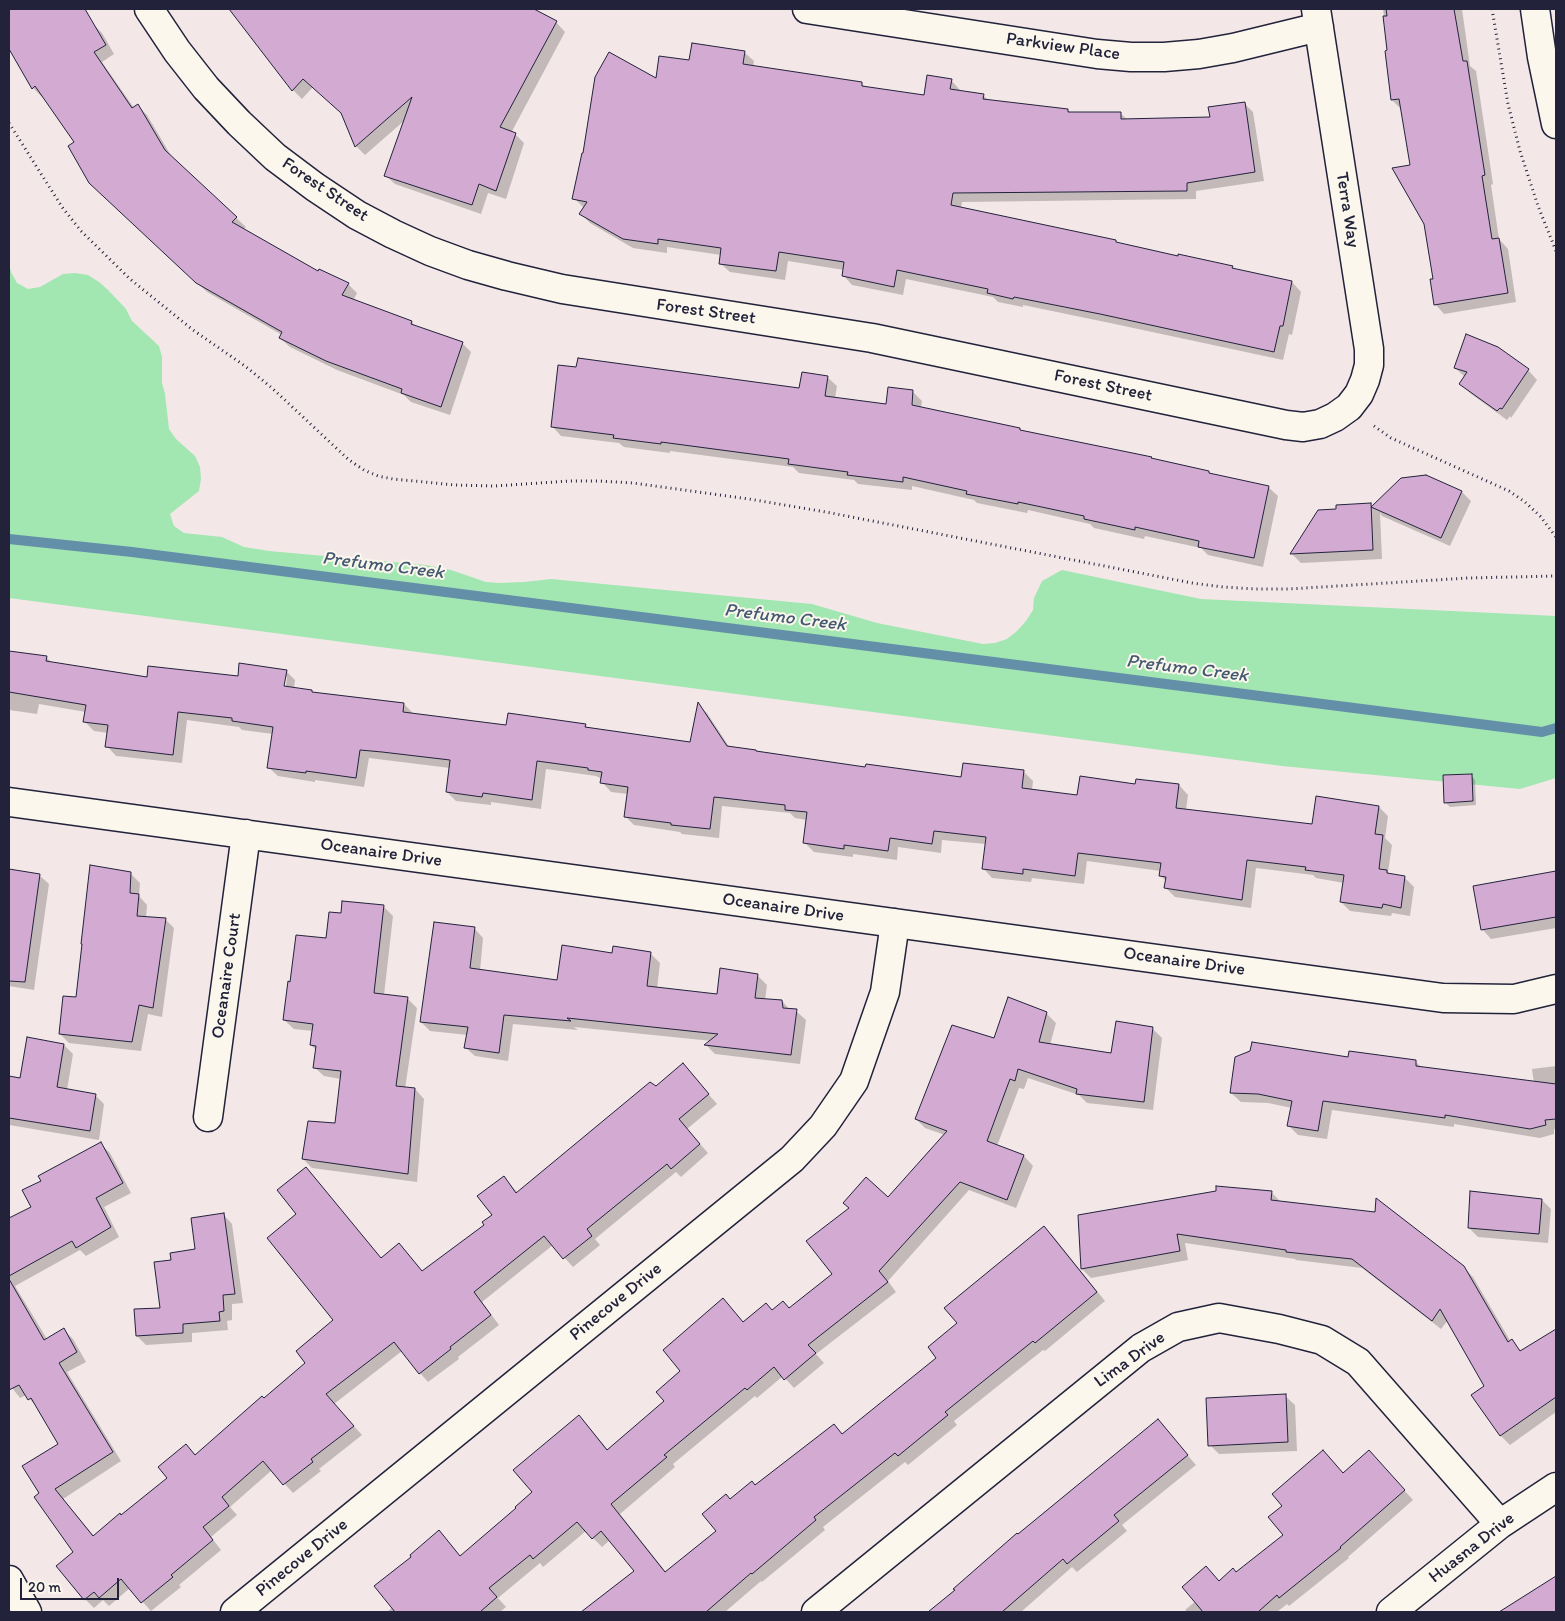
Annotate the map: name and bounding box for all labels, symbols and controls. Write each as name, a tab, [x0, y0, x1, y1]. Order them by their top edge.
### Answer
street label: Parkview Place	[1005, 28, 1121, 66]
street label: Forest Street	[278, 153, 372, 227]
street label: Terra Way	[1330, 171, 1364, 249]
street label: Forest Street	[655, 294, 757, 330]
street label: Forest Street	[1052, 365, 1154, 407]
water label: Prefumo Creek	[321, 547, 445, 585]
water label: Prefumo Creek	[723, 599, 847, 637]
water label: Prefumo Creek	[1125, 650, 1249, 688]
street label: Oceanaire Drive	[319, 834, 443, 872]
street label: Oceanaire Drive	[721, 889, 845, 927]
street label: Oceanaire Court	[207, 912, 247, 1040]
street label: Oceanaire Drive	[1122, 943, 1246, 981]
street label: Pinecove Drive	[566, 1258, 666, 1346]
street label: Lima Drive	[1090, 1327, 1170, 1393]
street label: Huasna Drive	[1425, 1508, 1519, 1588]
street label: Pinecove Drive	[252, 1514, 352, 1602]
scale bar	[22, 1568, 121, 1600]
text: 20 m	[28, 1578, 61, 1596]

